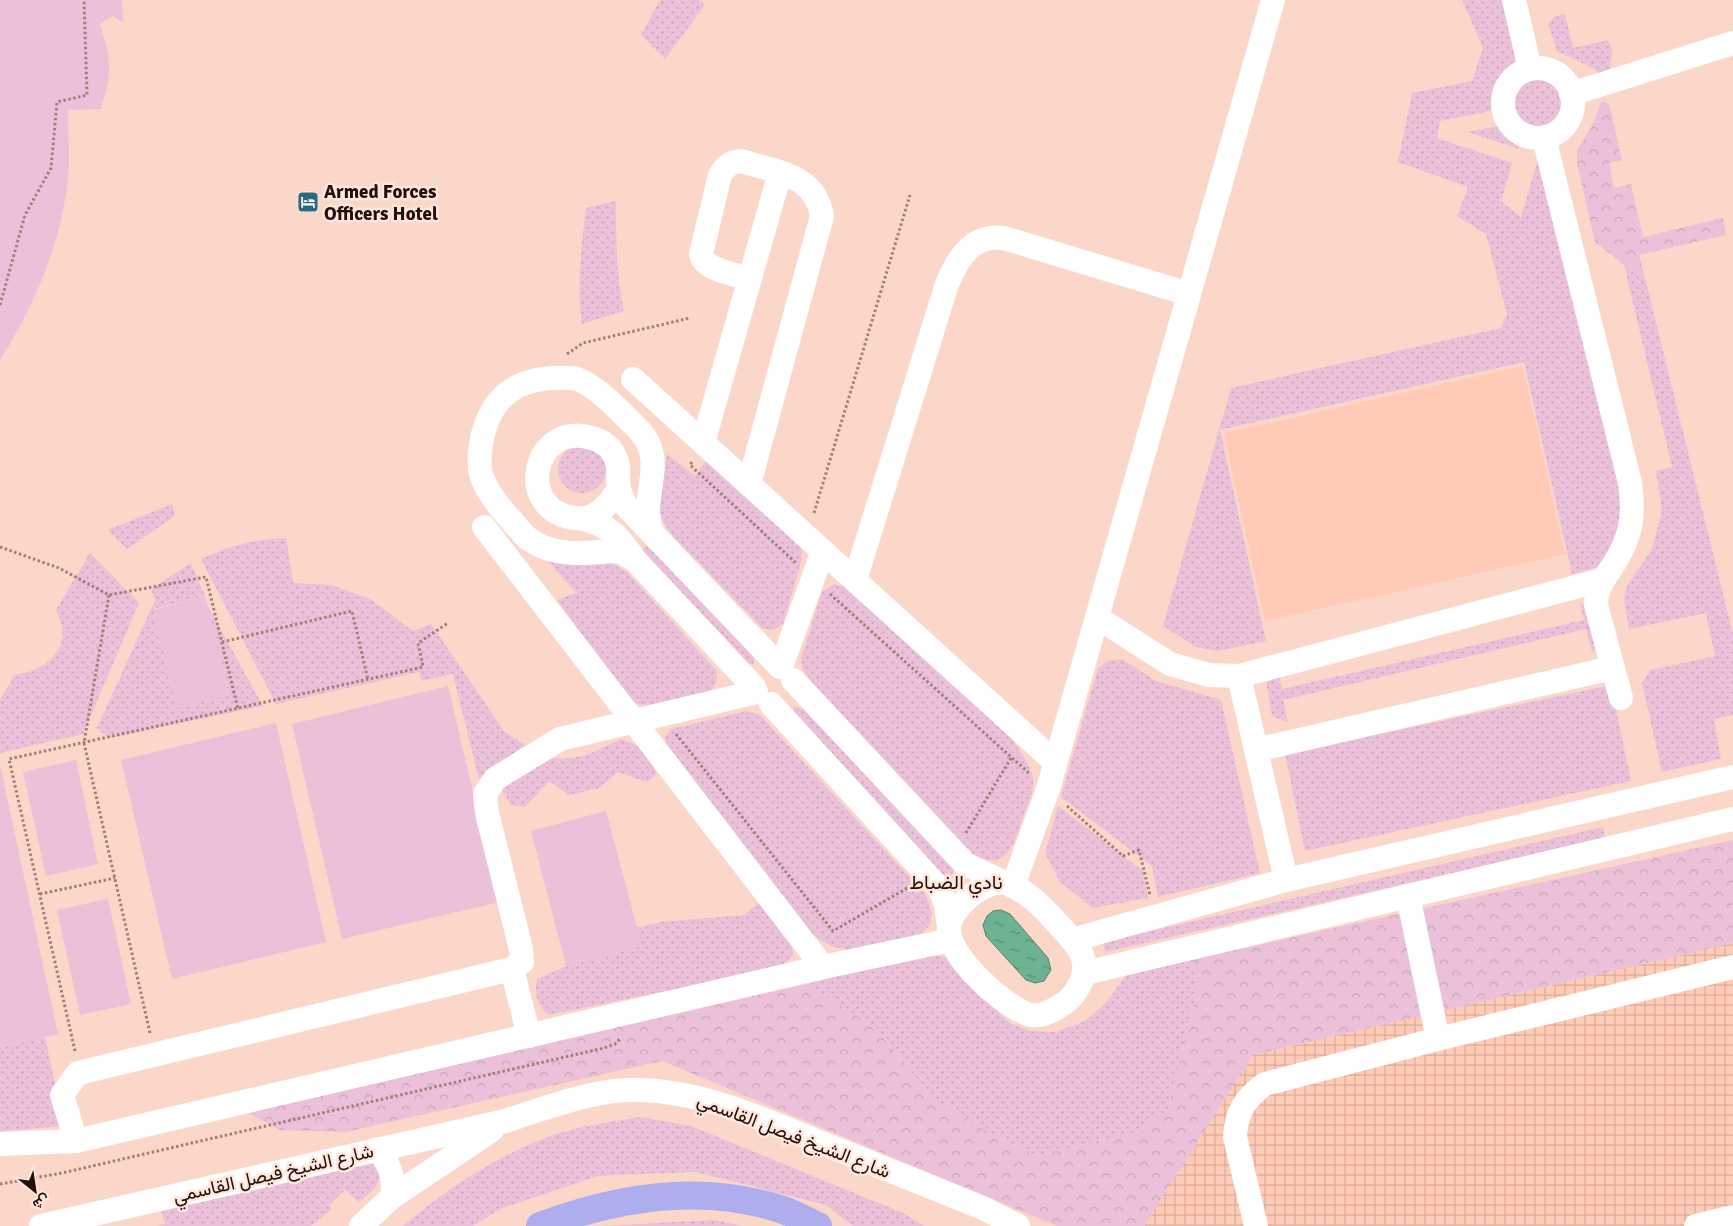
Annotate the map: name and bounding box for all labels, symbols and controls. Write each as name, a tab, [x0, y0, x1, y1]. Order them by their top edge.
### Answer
place label: Armed Forces Officers Hotel	[324, 180, 438, 226]
hotel icon: Armed Forces Officers Hotel	[296, 190, 320, 214]
district label: نادي الضباط	[909, 870, 1003, 899]
street label: شارع الشيخ فيصل القاسمي	[693, 1088, 894, 1187]
street label: شارع الشيخ فيصل القاسمي	[171, 1139, 377, 1212]
north arrow	[10, 1166, 60, 1216]
text: ش	[30, 1190, 53, 1213]

